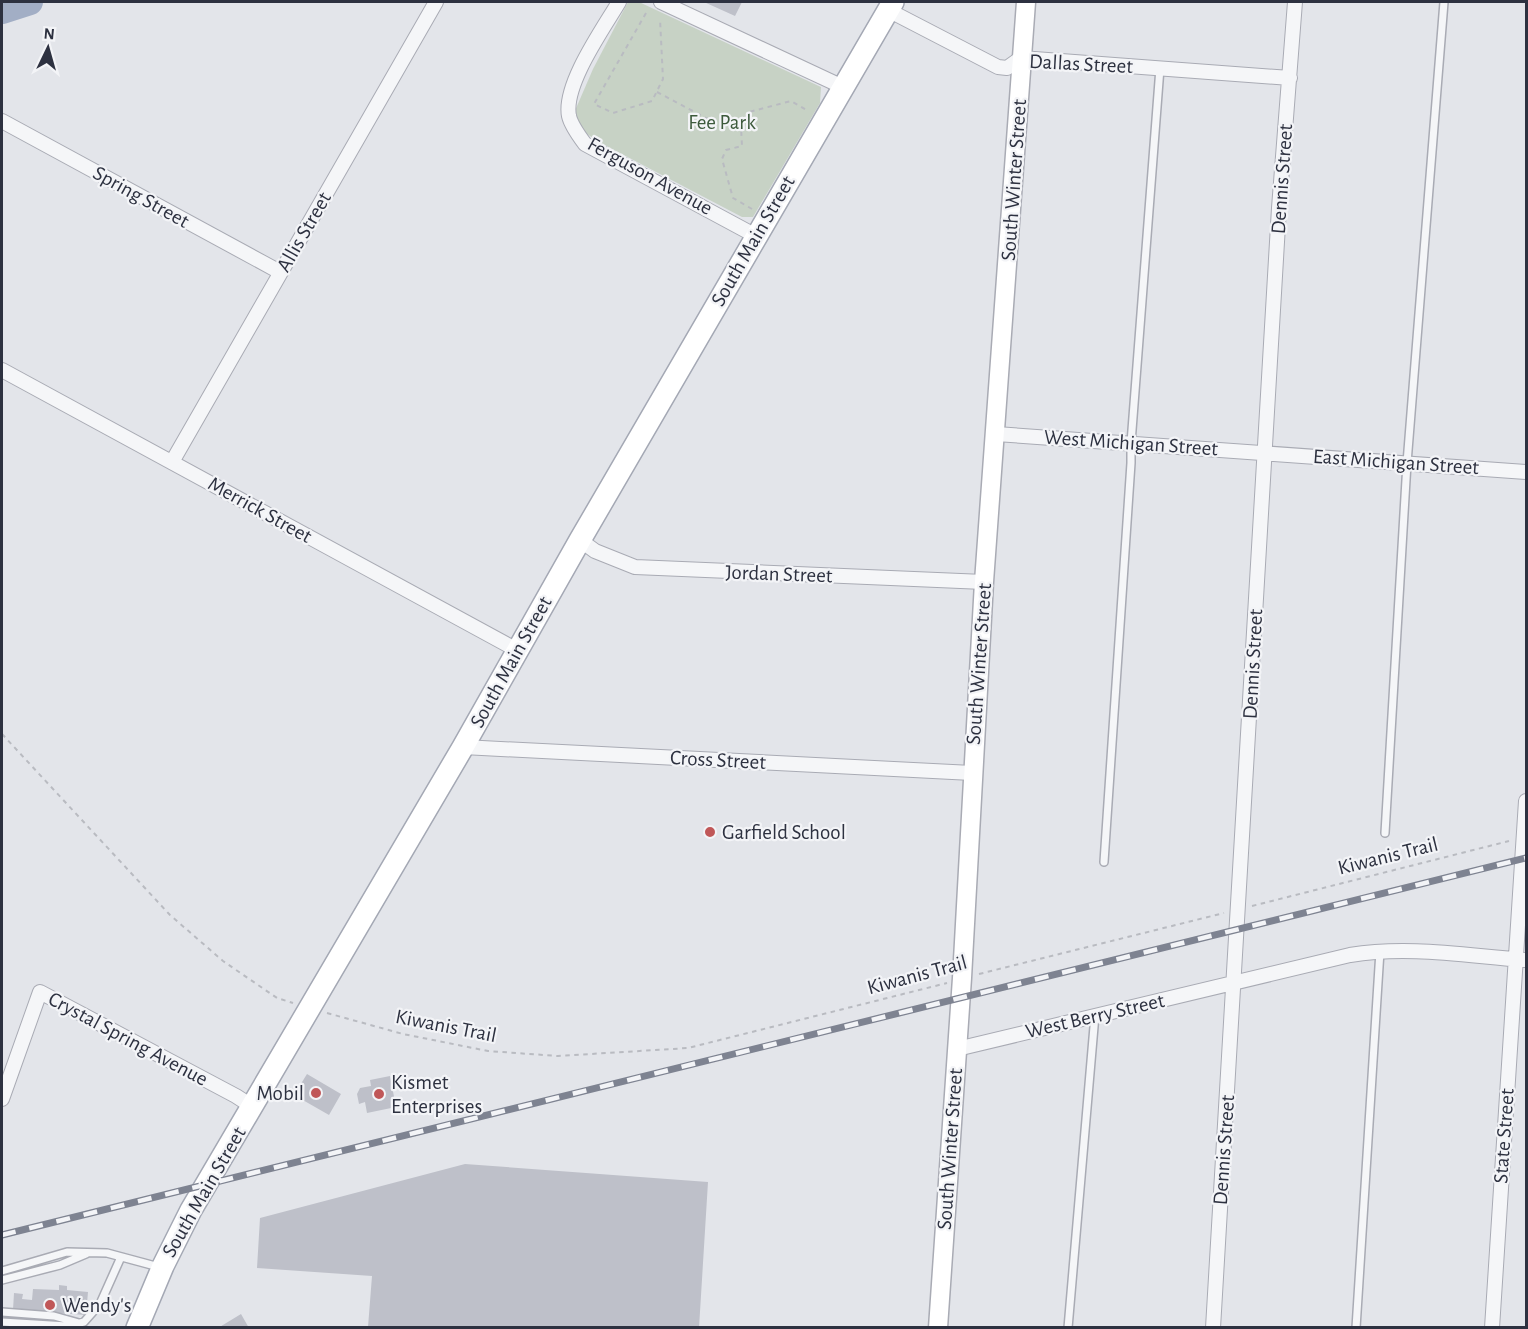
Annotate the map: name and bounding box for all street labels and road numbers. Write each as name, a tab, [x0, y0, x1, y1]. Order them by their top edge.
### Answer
street label: Dallas Street	[1029, 51, 1134, 77]
street label: South Winter Street	[998, 98, 1030, 262]
street label: Dennis Street	[1268, 123, 1296, 235]
street label: Ferguson Avenue	[584, 133, 716, 219]
street label: Spring Street	[89, 162, 193, 232]
street label: South Main Street	[707, 172, 799, 310]
street label: Allis Street	[273, 188, 335, 275]
street label: West Michigan Street	[1043, 426, 1219, 460]
street label: East Michigan Street	[1312, 446, 1480, 478]
street label: Merrick Street	[205, 473, 316, 547]
street label: Jordan Street	[725, 562, 833, 586]
street label: South Winter Street	[963, 582, 995, 746]
street label: South Main Street	[466, 593, 556, 731]
street label: Dennis Street	[1240, 608, 1266, 720]
street label: Cross Street	[670, 747, 767, 773]
street label: Kiwanis Trail	[1336, 833, 1440, 879]
street label: Kiwanis Trail	[865, 952, 969, 998]
street label: Crystal Spring Avenue	[45, 988, 211, 1090]
street label: West Berry Street	[1024, 990, 1167, 1042]
street label: Kiwanis Trail	[394, 1006, 498, 1046]
street label: South Winter Street	[934, 1067, 966, 1231]
street label: State Street	[1490, 1087, 1518, 1184]
street label: Dennis Street	[1210, 1094, 1238, 1206]
street label: South Main Street	[158, 1123, 250, 1261]

